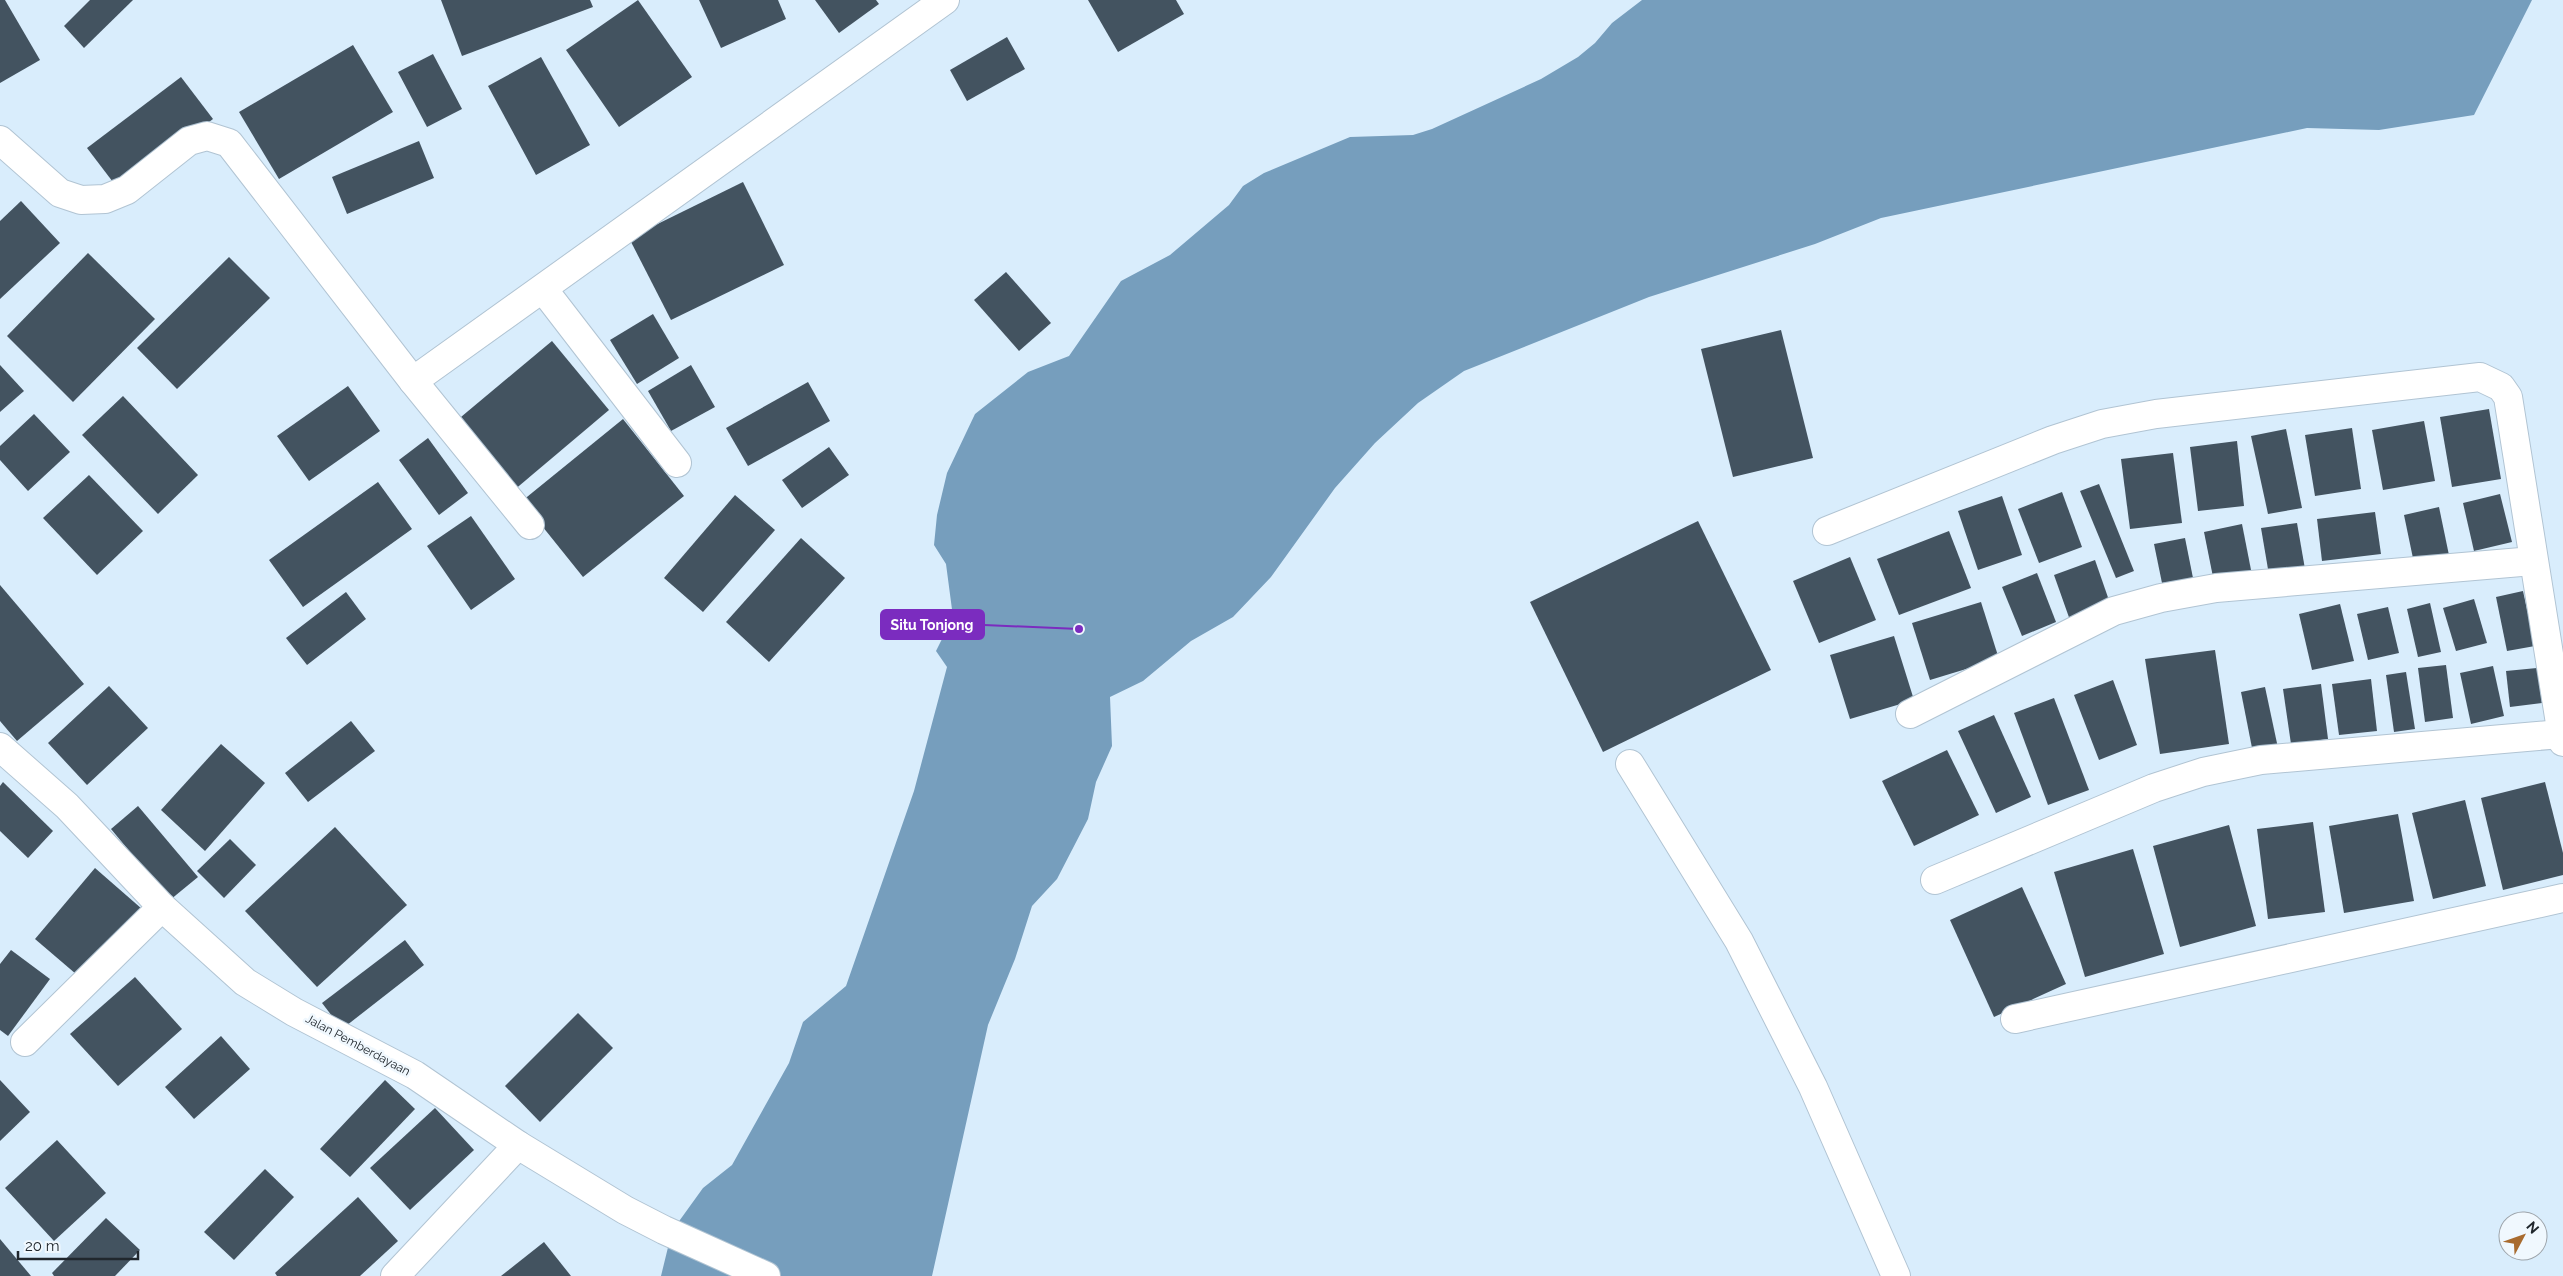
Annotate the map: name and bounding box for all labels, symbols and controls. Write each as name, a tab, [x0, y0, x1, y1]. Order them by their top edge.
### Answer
callout: Situ Tonjong	[881, 610, 984, 639]
text: Situ Tonjong	[891, 617, 974, 633]
street label: Jalan Pemberdayaan	[303, 1012, 413, 1078]
north arrow	[2498, 1211, 2548, 1261]
text: N	[2523, 1218, 2542, 1237]
scale bar	[18, 1228, 138, 1260]
text: 20 m	[25, 1237, 60, 1255]

